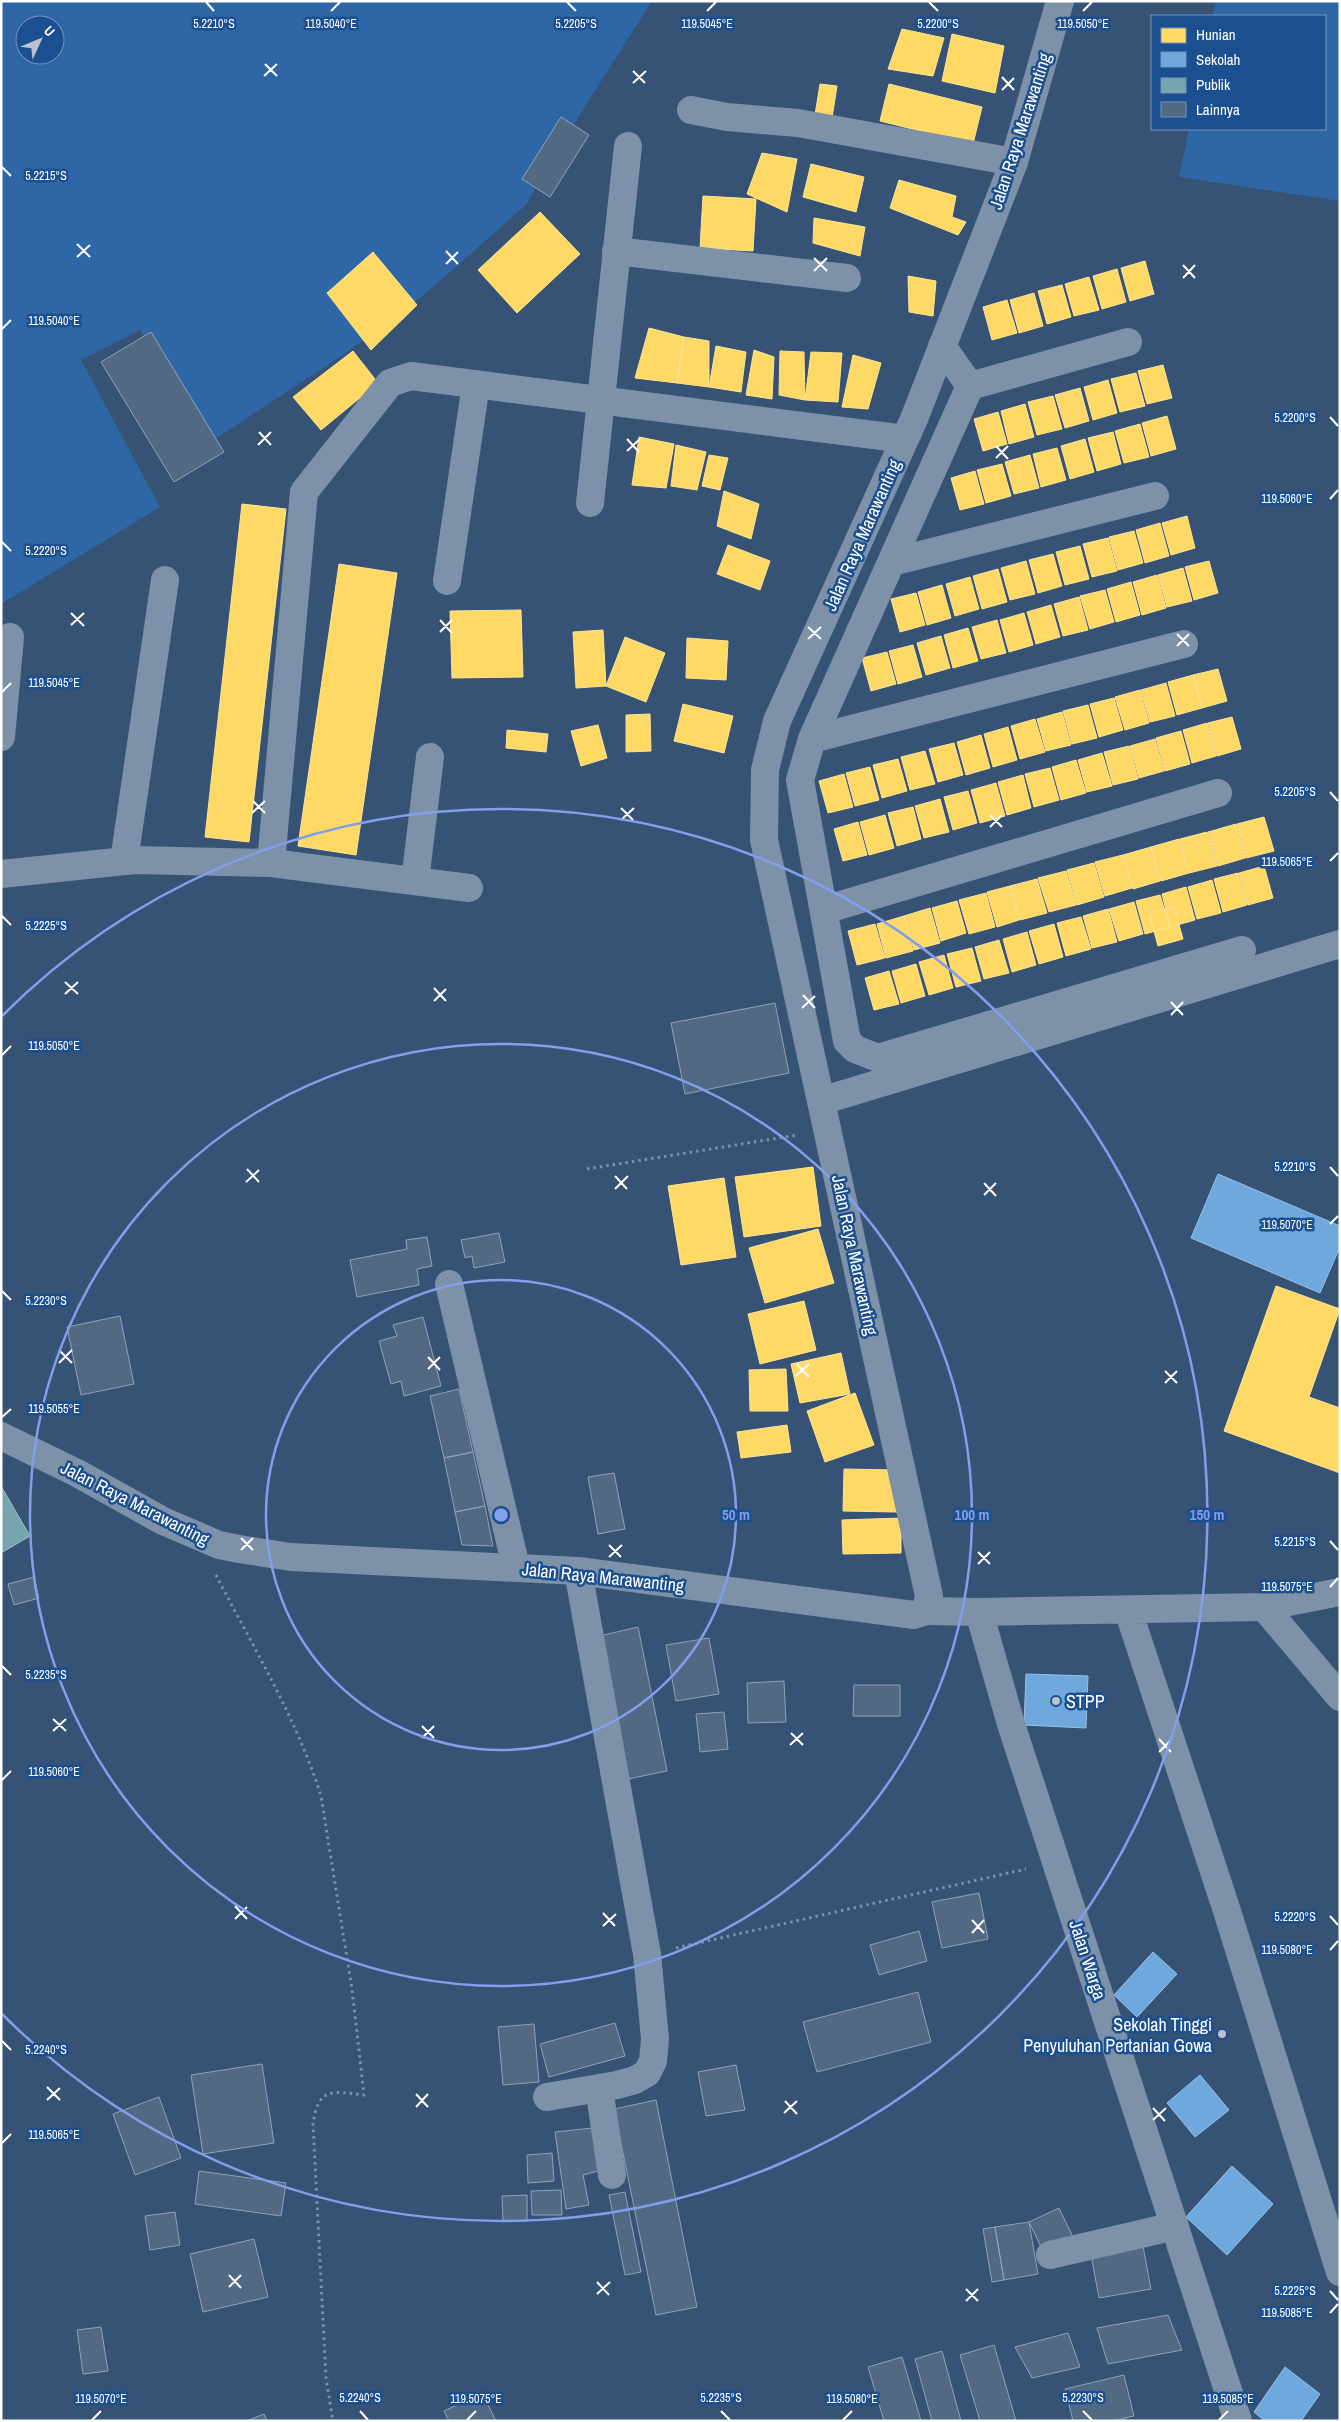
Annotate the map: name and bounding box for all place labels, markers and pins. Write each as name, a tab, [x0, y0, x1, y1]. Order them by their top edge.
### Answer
centre of rings	[492, 1506, 510, 1524]
place label: STPP	[1066, 1689, 1105, 1714]
marker: STPP	[1050, 1695, 1062, 1707]
place label: Sekolah Tinggi Penyuluhan Pertanian Gowa	[1023, 2012, 1212, 2058]
marker: Sekolah Tinggi Penyuluhan Pertanian Gowa	[1216, 2028, 1228, 2040]

